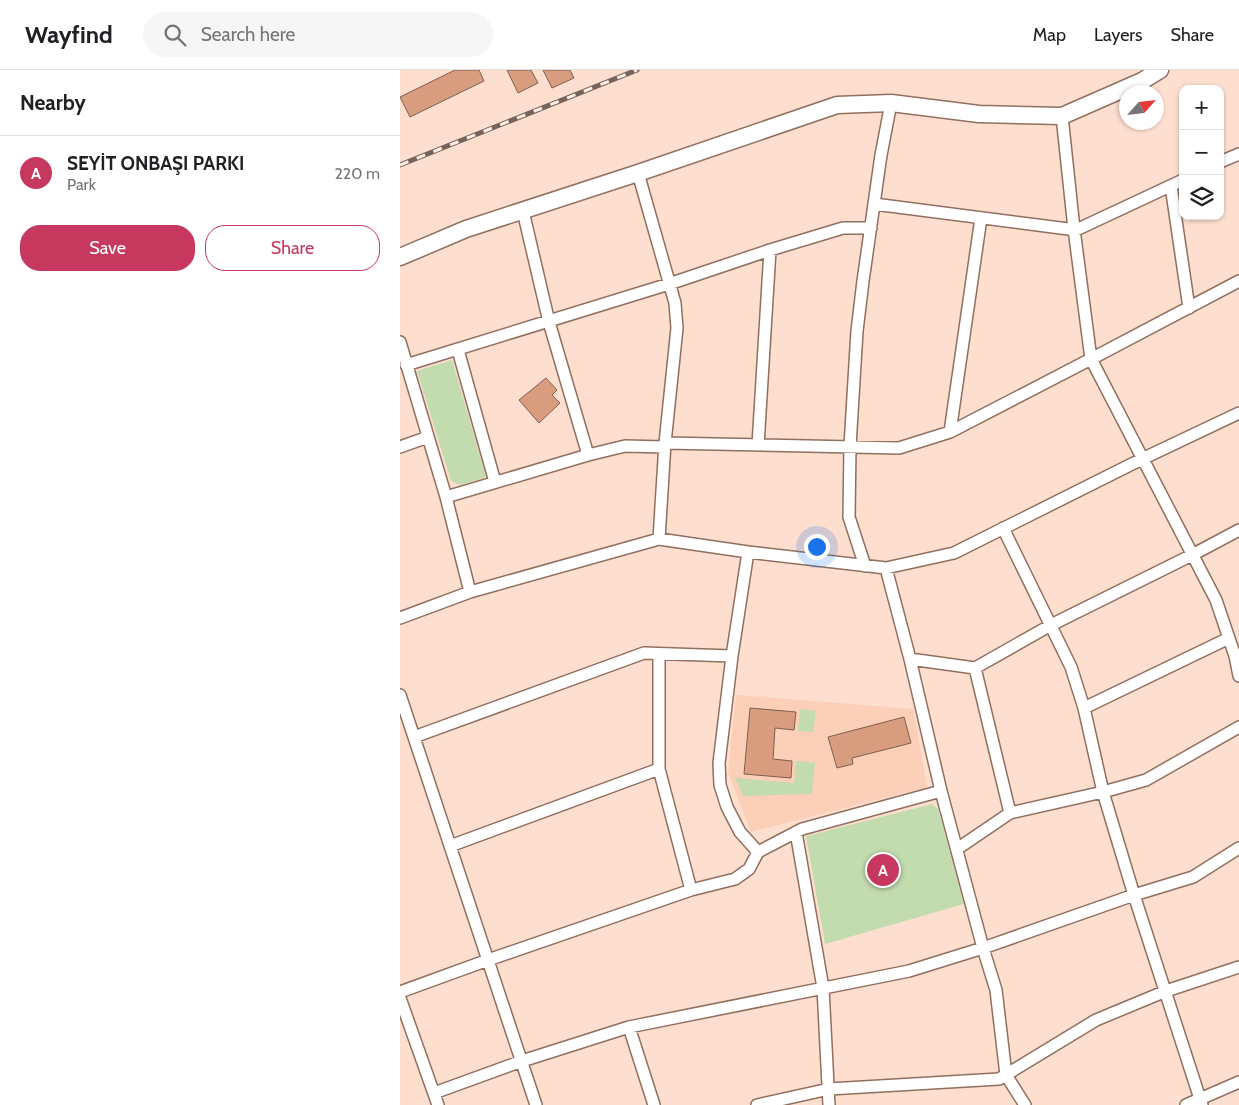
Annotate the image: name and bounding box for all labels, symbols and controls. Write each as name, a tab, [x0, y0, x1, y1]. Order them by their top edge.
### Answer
search box	[143, 12, 493, 57]
text: Wayfind	[25, 20, 113, 49]
icon: search	[161, 21, 189, 49]
text: Search here	[201, 23, 295, 46]
text: Map	[1033, 24, 1066, 46]
text: Layers	[1094, 24, 1143, 46]
text: Share	[1171, 24, 1214, 46]
north arrow	[1119, 85, 1164, 130]
map controls	[1179, 85, 1224, 220]
button: +	[1179, 85, 1224, 130]
text: Nearby	[20, 90, 86, 115]
button: −	[1179, 130, 1224, 175]
text: SEYİT ONBAŞI PARKI	[67, 152, 244, 175]
text: A	[31, 164, 41, 183]
text: 220 m	[334, 164, 380, 183]
text: Park	[67, 175, 96, 194]
button: layers	[1179, 175, 1224, 220]
button: Save	[20, 225, 195, 271]
button: Share	[205, 225, 380, 271]
your location	[804, 534, 830, 560]
pin: A	[867, 851, 899, 889]

